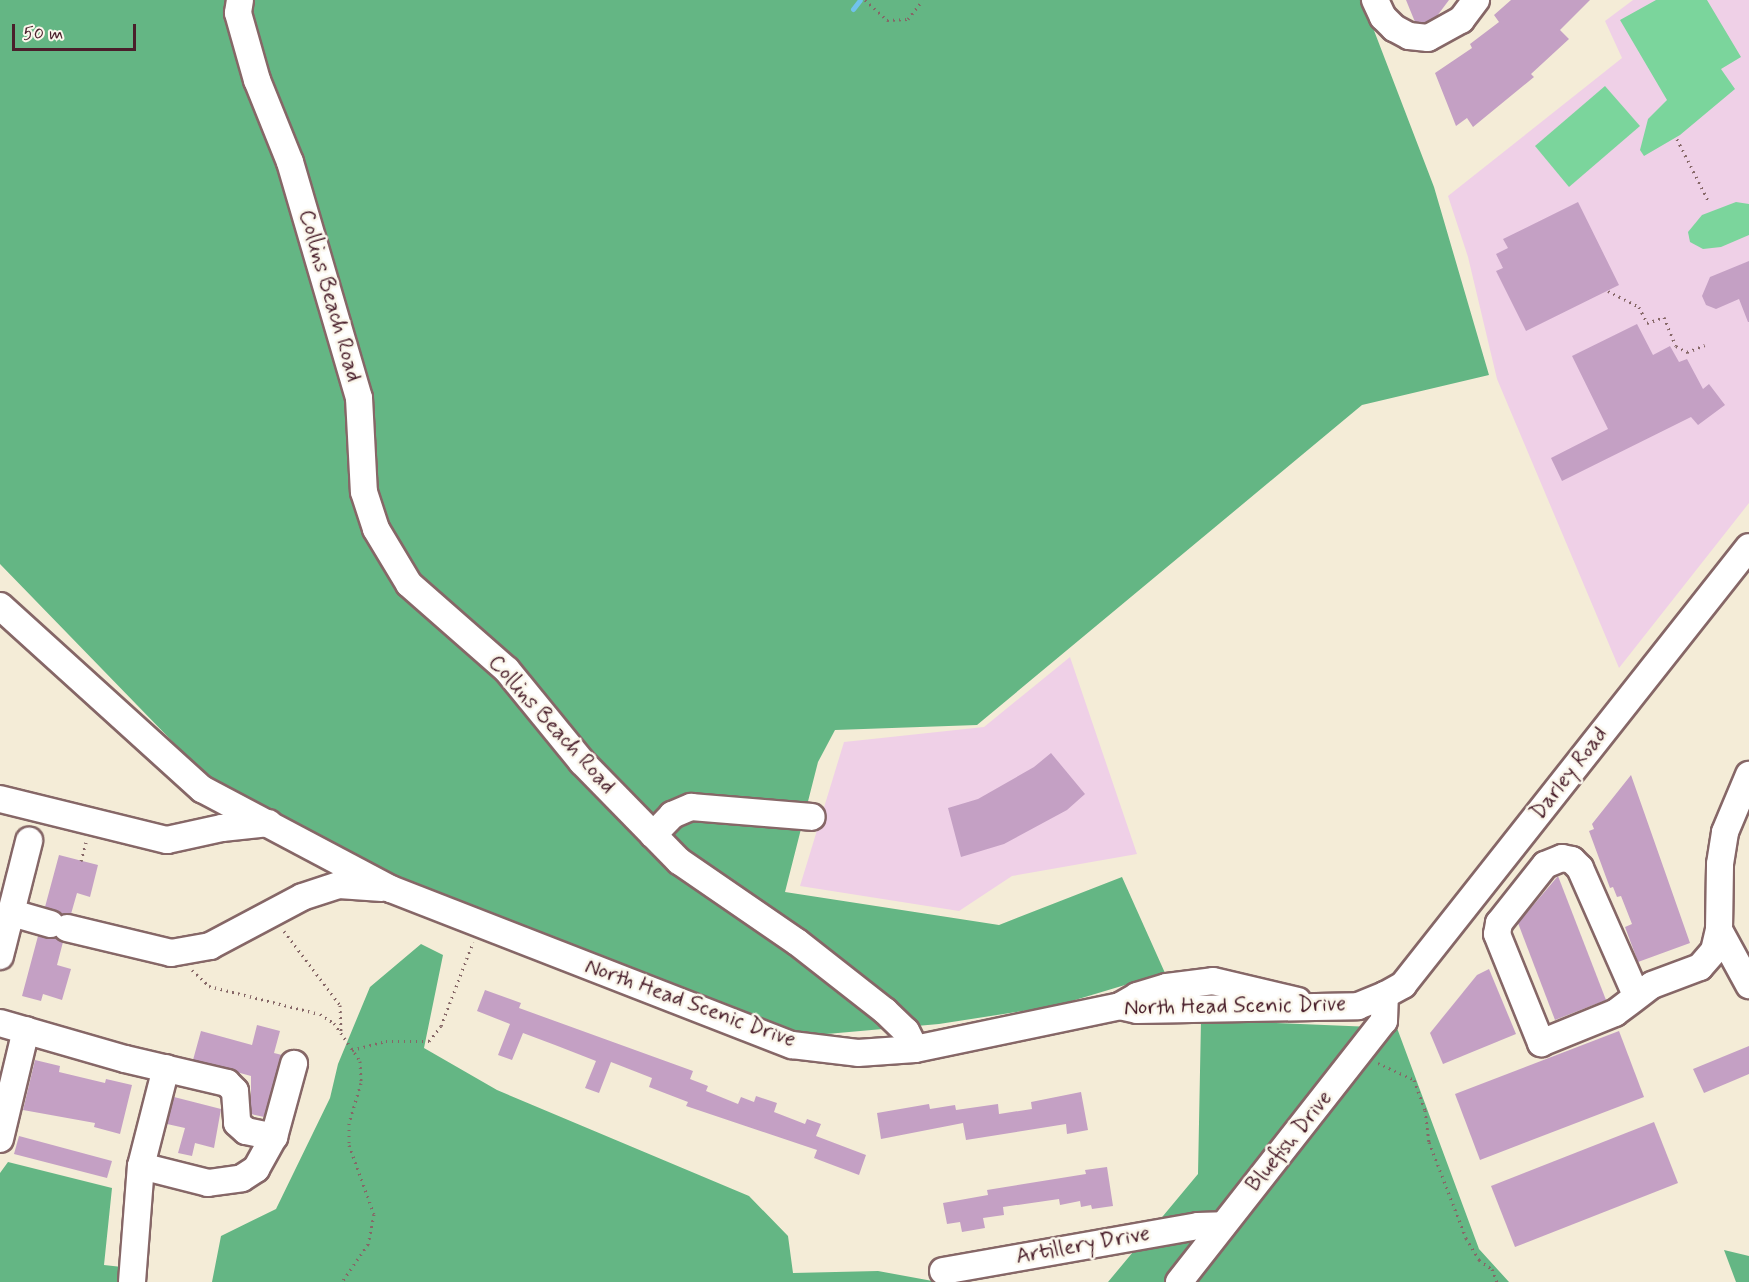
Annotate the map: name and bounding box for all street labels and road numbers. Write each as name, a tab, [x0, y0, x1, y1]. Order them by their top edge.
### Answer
street label: Collins Beach Road	[292, 207, 366, 385]
street label: Collins Beach Road	[482, 650, 620, 800]
street label: Darley Road	[1525, 722, 1615, 826]
street label: North Head Scenic Drive	[578, 953, 802, 1055]
street label: North Head Scenic Drive	[1121, 992, 1349, 1022]
street label: Bluefish Drive	[1241, 1086, 1339, 1198]
street label: Artillery Drive	[1014, 1221, 1152, 1271]

